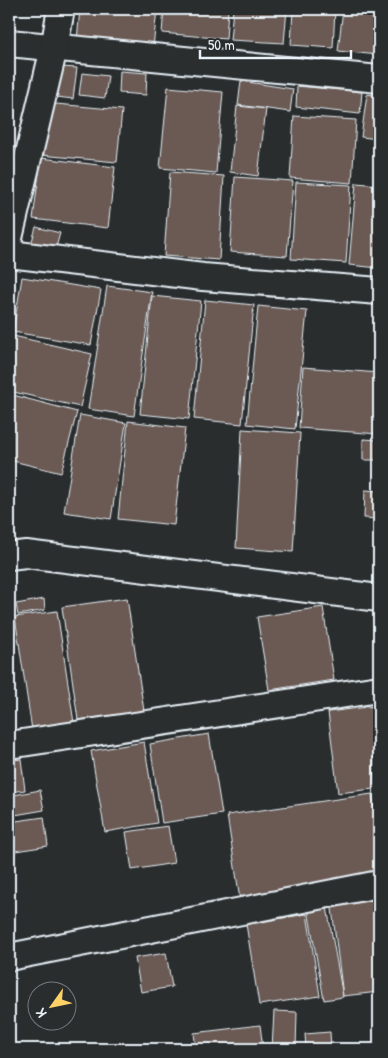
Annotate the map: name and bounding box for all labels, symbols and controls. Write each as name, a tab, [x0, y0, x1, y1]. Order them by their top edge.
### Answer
scale bar	[200, 28, 352, 60]
text: 50 m	[208, 34, 235, 55]
north arrow	[28, 980, 78, 1030]
text: K	[30, 1005, 51, 1022]

